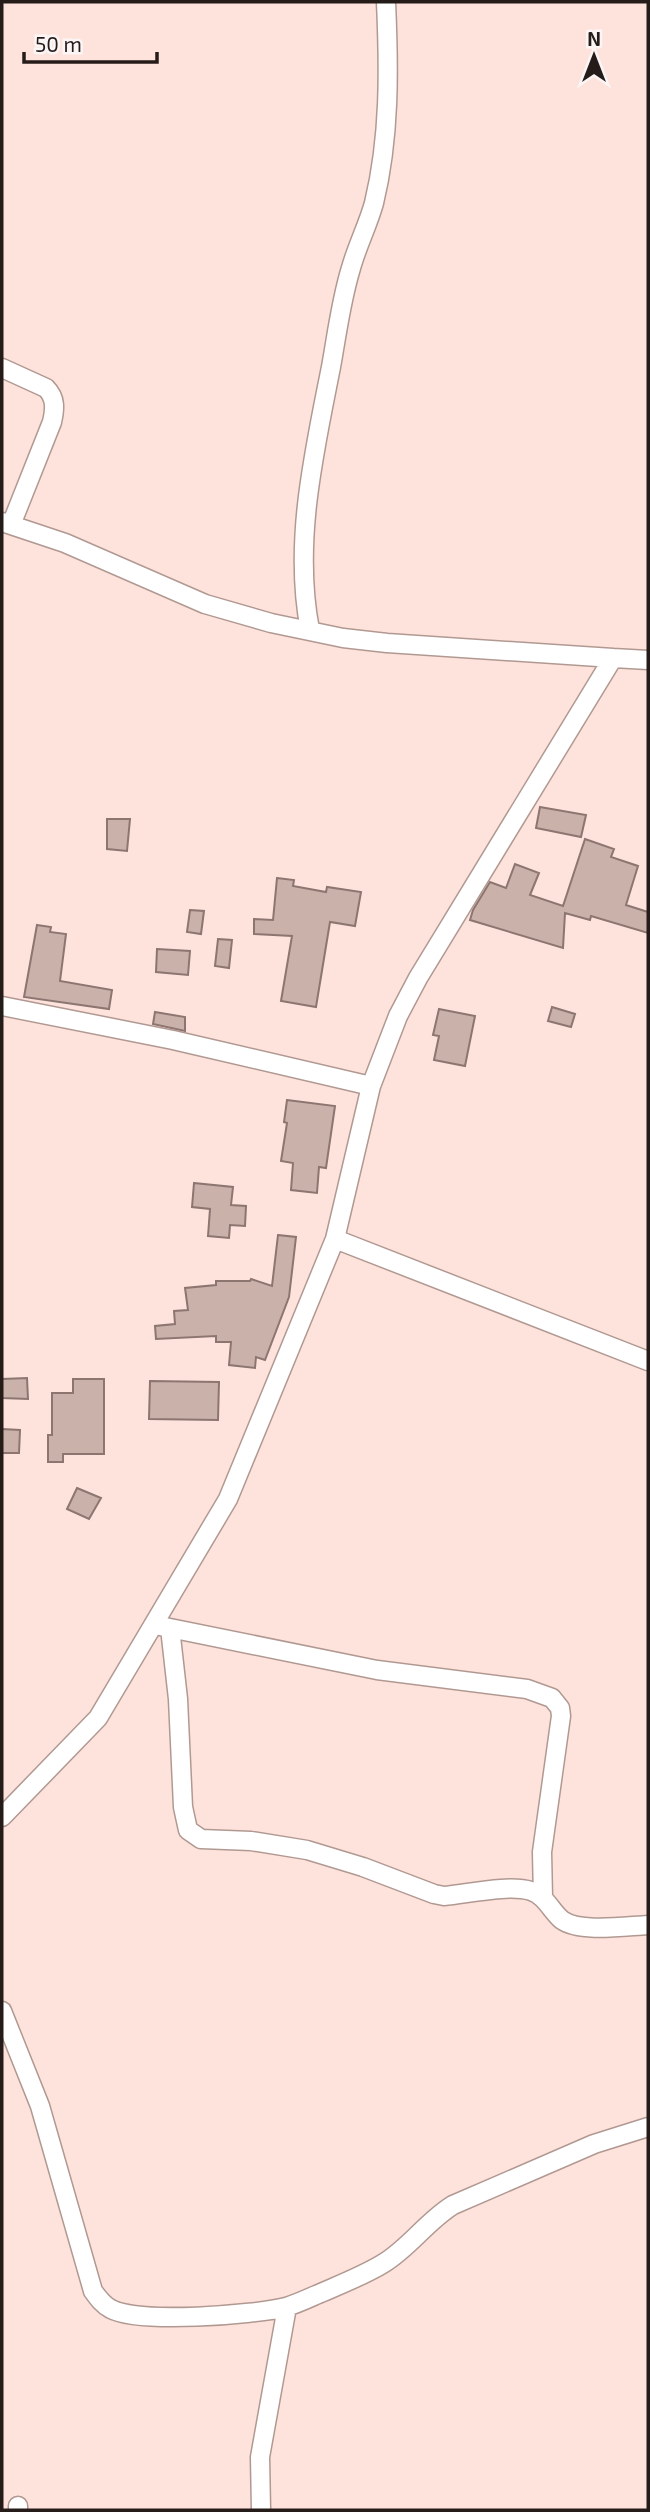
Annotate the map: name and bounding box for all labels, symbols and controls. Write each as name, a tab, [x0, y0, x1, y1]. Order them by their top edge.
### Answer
scale bar	[24, 21, 158, 65]
north arrow	[559, 21, 629, 91]
text: N	[587, 27, 601, 50]
text: 50 m	[35, 31, 82, 56]

